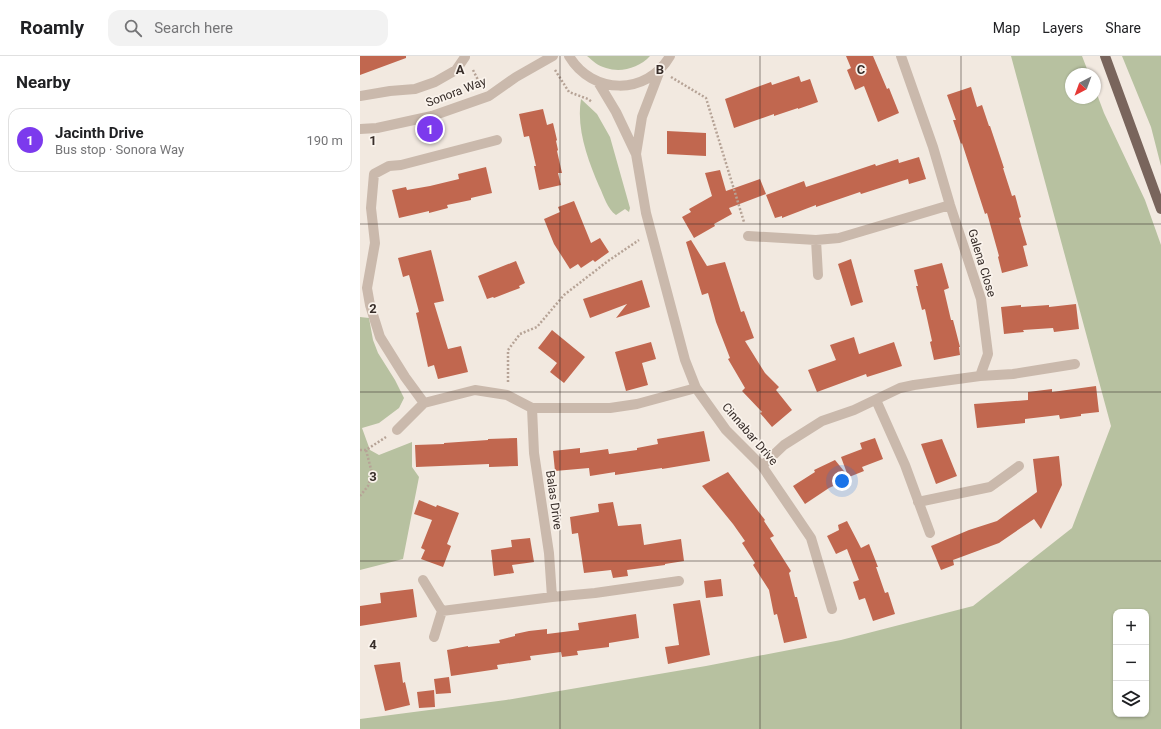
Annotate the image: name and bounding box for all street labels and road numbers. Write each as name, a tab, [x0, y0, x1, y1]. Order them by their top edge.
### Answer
street label: Sonora Way	[424, 74, 488, 110]
street label: Galena Close	[965, 227, 999, 299]
street label: Cinnabar Drive	[719, 400, 781, 468]
street label: Balas Drive	[543, 470, 565, 530]

